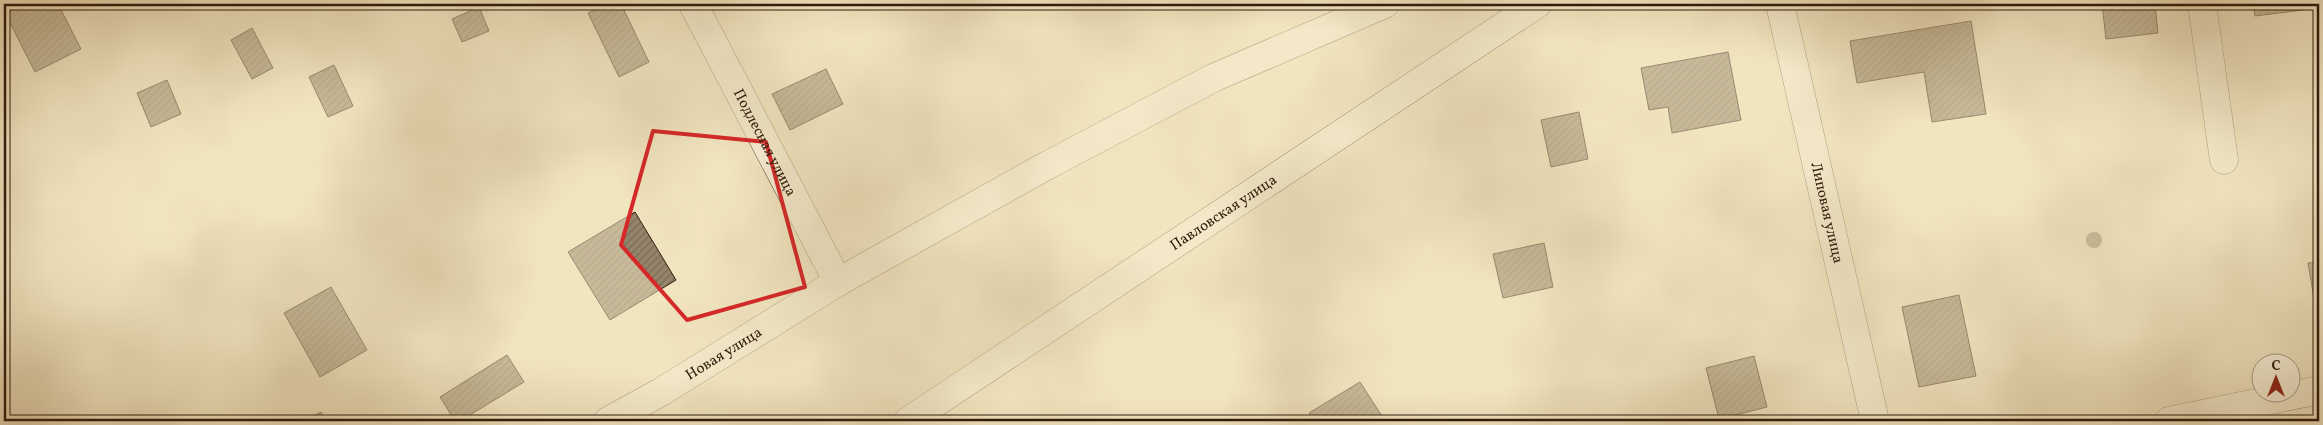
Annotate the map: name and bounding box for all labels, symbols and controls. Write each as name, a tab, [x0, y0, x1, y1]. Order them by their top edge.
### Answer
street label: Подлесная улица	[727, 86, 801, 200]
street label: Липовая улица	[1804, 160, 1848, 266]
street label: Павловская улица	[1166, 170, 1282, 257]
street label: Новая улица	[682, 323, 767, 386]
north arrow	[2250, 352, 2300, 402]
text: С	[2271, 357, 2281, 376]

